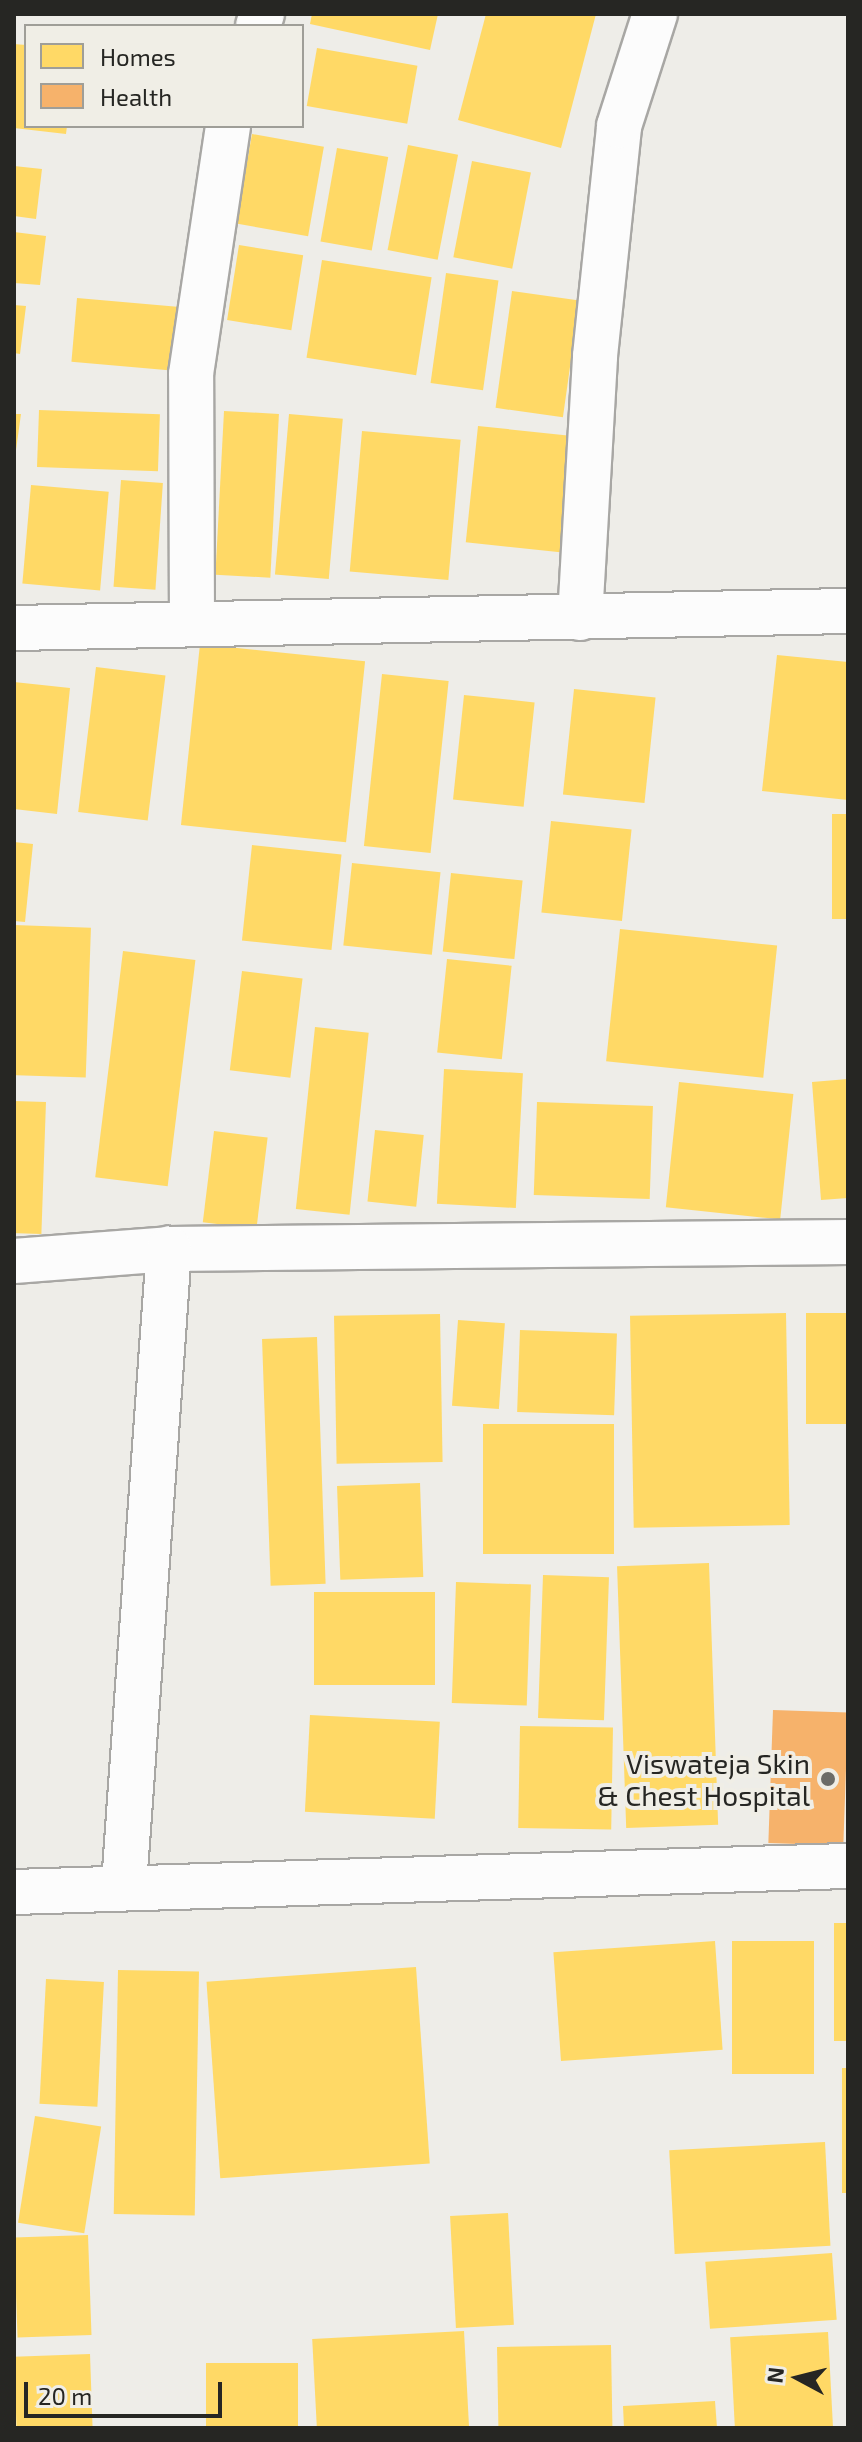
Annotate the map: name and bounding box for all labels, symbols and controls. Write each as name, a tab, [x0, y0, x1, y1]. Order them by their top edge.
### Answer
legend	[24, 24, 304, 128]
text: Homes	[100, 42, 176, 71]
text: Health	[100, 82, 172, 111]
place label: Viswateja Skin & Chest Hospital	[597, 1746, 810, 1812]
marker: Viswateja Skin & Chest Hospital	[817, 1768, 839, 1790]
north arrow	[758, 2338, 838, 2418]
scale bar	[28, 2366, 226, 2416]
text: N	[760, 2366, 788, 2385]
text: 20 m	[38, 2381, 92, 2410]

